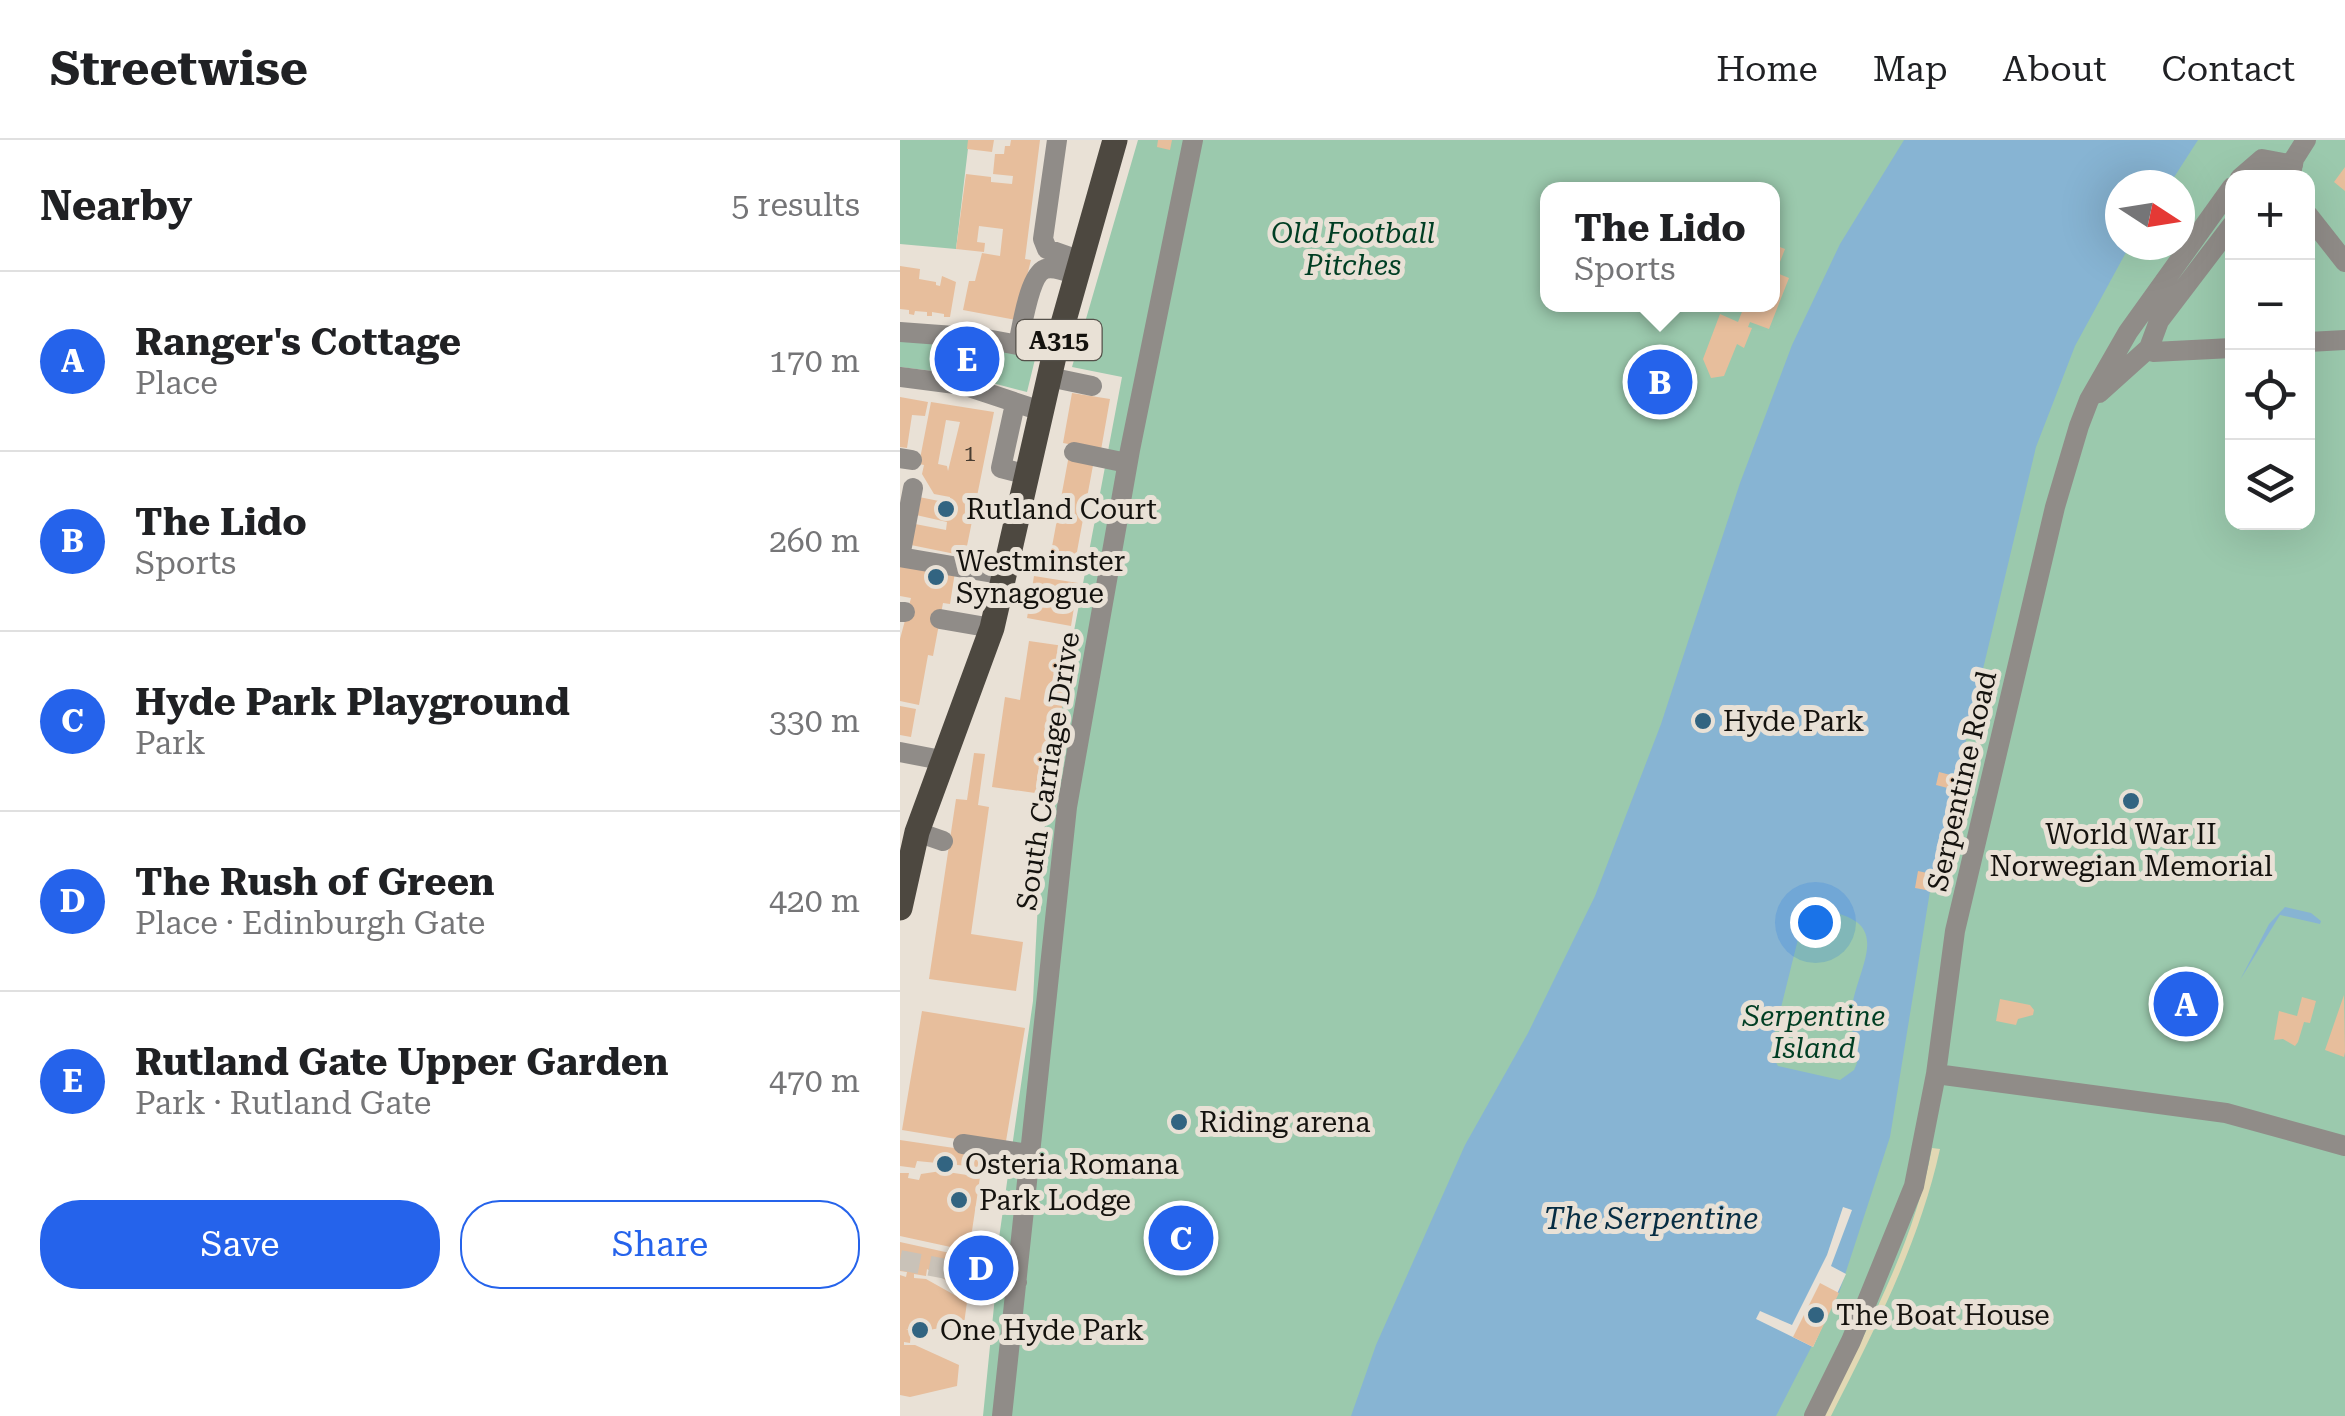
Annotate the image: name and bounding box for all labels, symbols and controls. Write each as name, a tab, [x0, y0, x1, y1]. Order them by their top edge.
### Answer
text: Streetwise	[50, 41, 308, 97]
text: Home	[1716, 49, 1818, 90]
text: Map	[1873, 49, 1948, 90]
text: About	[2003, 49, 2107, 90]
text: Contact	[2162, 49, 2295, 90]
north arrow	[2105, 170, 2195, 260]
map controls	[2225, 170, 2315, 530]
button: +	[2225, 170, 2315, 260]
text: Nearby	[40, 181, 192, 230]
popup	[1540, 182, 1780, 312]
text: 5 results	[732, 186, 860, 224]
text: The Lido	[1574, 206, 1746, 250]
park label: Old Football Pitches	[1271, 217, 1435, 282]
text: Sports	[1574, 250, 1675, 288]
button: −	[2225, 260, 2315, 350]
text: Ranger's Cottage	[135, 320, 461, 364]
road number: A315	[1016, 320, 1102, 360]
pin: E	[934, 322, 1000, 396]
text: A	[61, 342, 84, 380]
text: 170 m	[769, 342, 860, 380]
pin: B	[1628, 344, 1692, 420]
button: locate	[2225, 350, 2315, 440]
text: Place	[135, 364, 218, 402]
button: layers	[2225, 440, 2315, 530]
house number: 1	[964, 441, 976, 466]
place label: Rutland Court	[966, 493, 1157, 526]
marker: Rutland Court	[935, 498, 957, 520]
text: The Lido	[135, 500, 307, 544]
text: B	[61, 522, 84, 560]
text: 260 m	[769, 522, 860, 560]
text: Sports	[135, 544, 236, 582]
place label: Westminster Synagogue	[956, 545, 1125, 610]
marker: Westminster Synagogue	[925, 566, 947, 588]
street label: South Carriage Drive	[1010, 630, 1086, 912]
street label: Serpentine Road	[1921, 668, 2003, 894]
text: Hyde Park Playground	[135, 680, 570, 724]
text: C	[61, 702, 84, 740]
text: 330 m	[769, 702, 860, 740]
place label: Hyde Park	[1723, 705, 1865, 738]
marker: Hyde Park	[1692, 710, 1714, 732]
text: Park	[135, 724, 206, 762]
marker: World War II Norwegian Memorial	[2120, 790, 2142, 812]
place label: World War II Norwegian Memorial	[1989, 818, 2273, 883]
text: The Rush of Green	[135, 860, 495, 904]
text: D	[60, 882, 85, 920]
text: 420 m	[769, 882, 860, 920]
your location	[1790, 897, 1841, 948]
text: Place · Edinburgh Gate	[135, 904, 485, 942]
pin: A	[2154, 966, 2218, 1042]
park label: Serpentine Island	[1742, 1000, 1885, 1065]
text: Rutland Gate Upper Garden	[135, 1040, 669, 1084]
text: E	[62, 1062, 83, 1100]
text: 470 m	[769, 1062, 860, 1100]
text: Park · Rutland Gate	[135, 1084, 431, 1122]
place label: Riding arena	[1199, 1106, 1370, 1139]
marker: Riding arena	[1168, 1111, 1190, 1133]
place label: Osteria Romana	[965, 1148, 1179, 1181]
marker: Osteria Romana	[934, 1153, 956, 1175]
place label: Park Lodge	[979, 1184, 1131, 1217]
marker: Park Lodge	[948, 1189, 970, 1211]
button: Save	[40, 1200, 440, 1289]
button: Share	[460, 1200, 860, 1289]
pin: C	[1148, 1200, 1214, 1276]
water label: The Serpentine	[1544, 1201, 1758, 1236]
pin: D	[948, 1230, 1014, 1306]
place label: The Boat House	[1836, 1299, 2050, 1332]
marker: The Boat House	[1805, 1304, 1827, 1326]
place label: One Hyde Park	[940, 1314, 1144, 1347]
marker: One Hyde Park	[909, 1319, 931, 1341]

